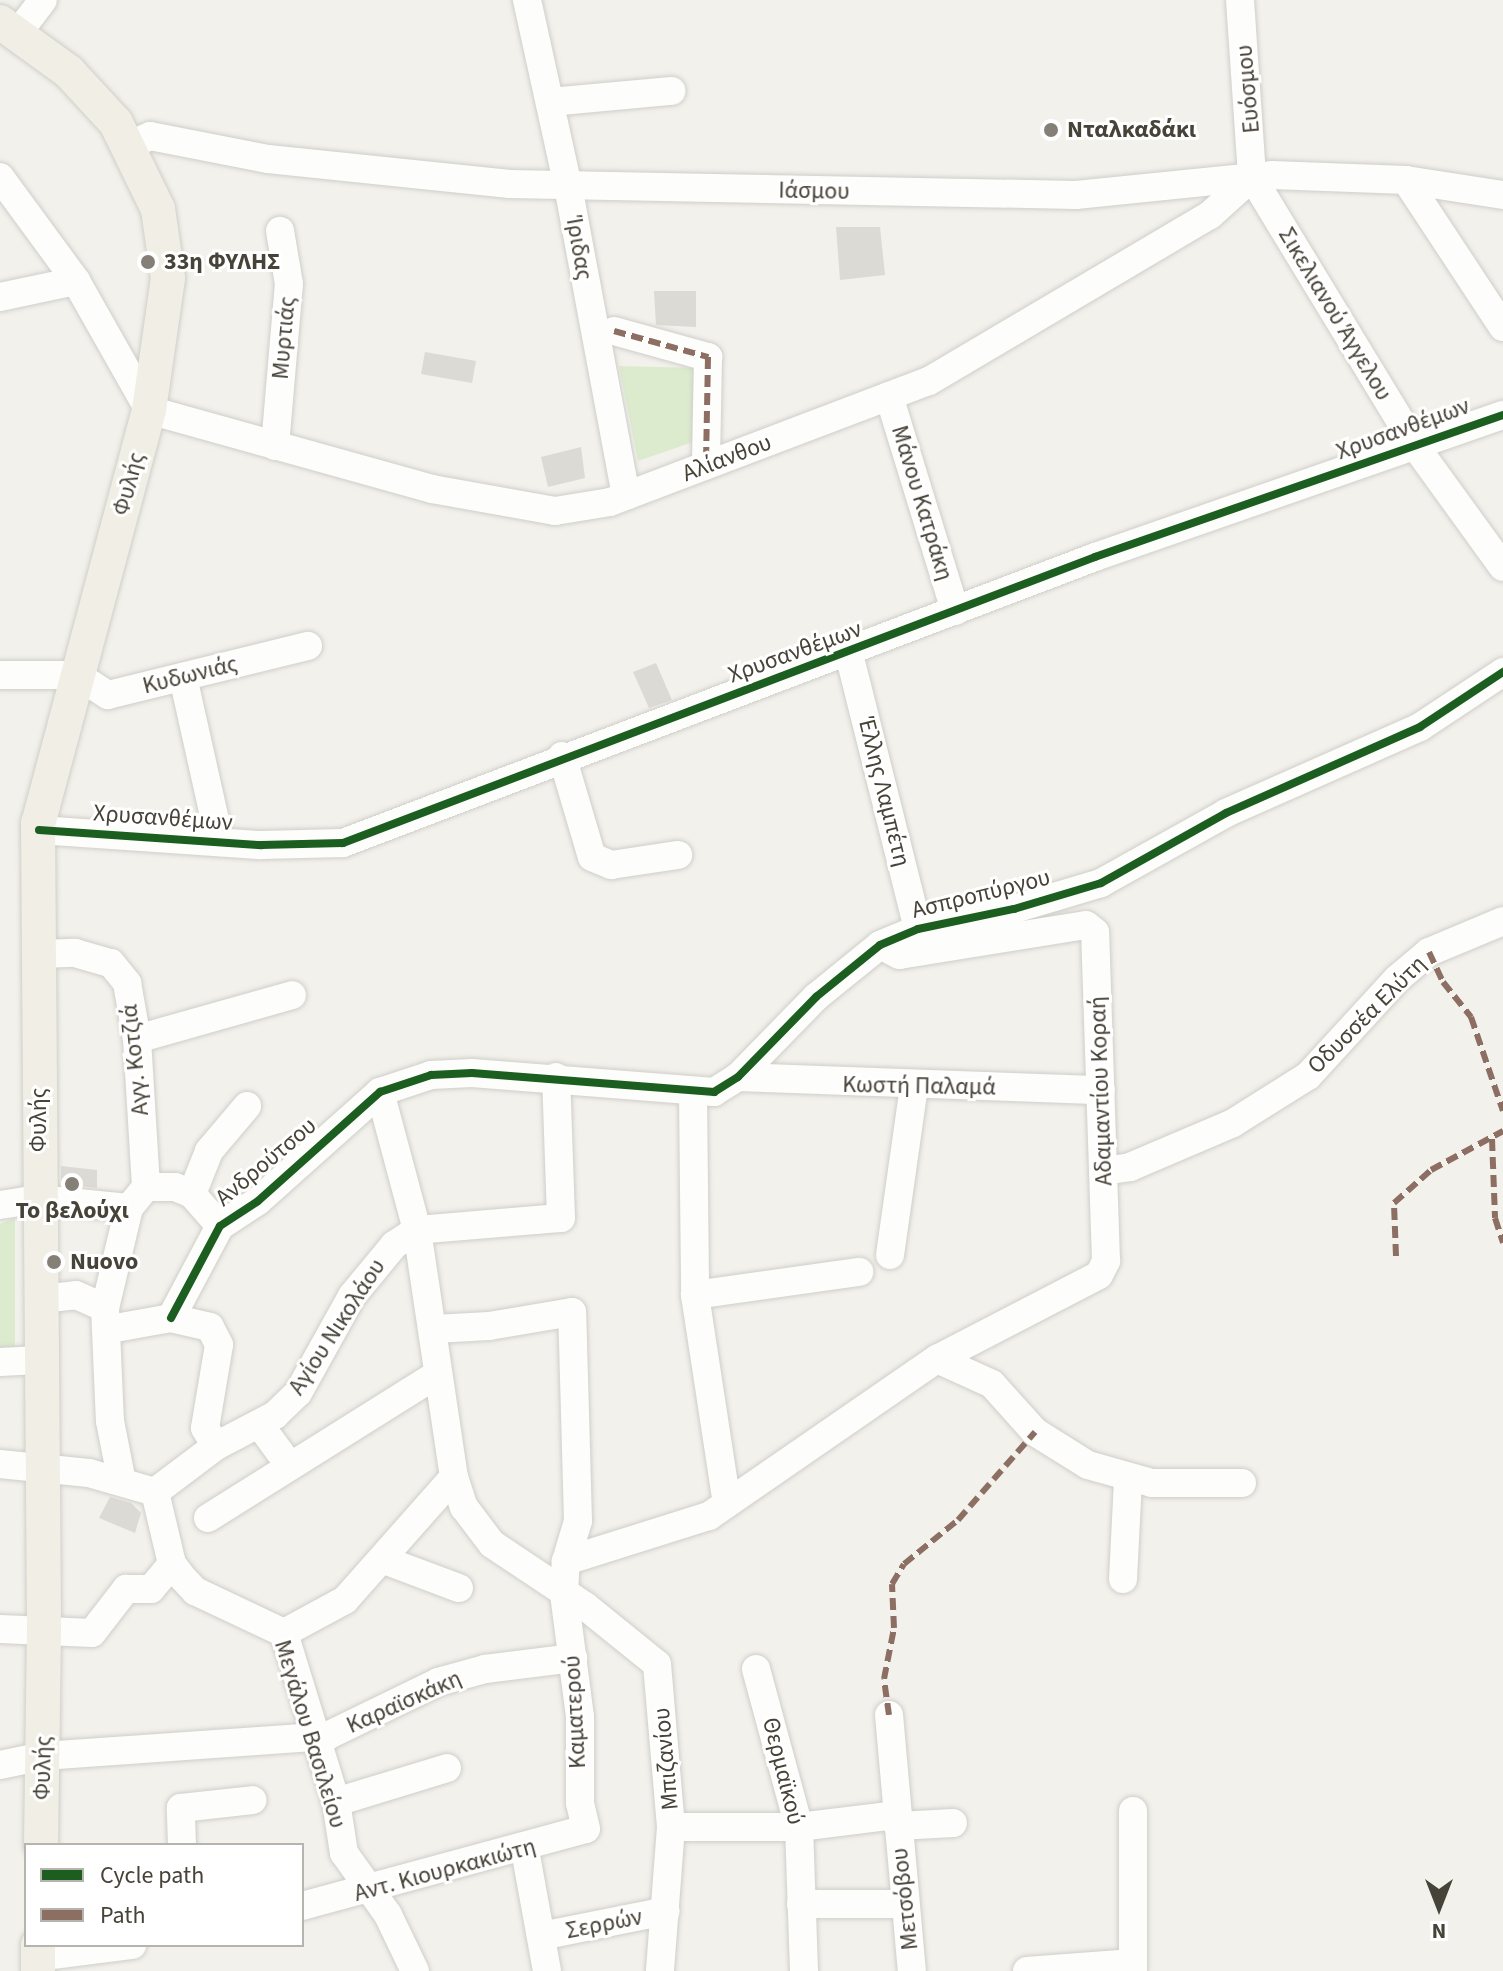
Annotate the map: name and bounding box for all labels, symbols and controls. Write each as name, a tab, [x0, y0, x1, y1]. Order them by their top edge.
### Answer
street label: Ευόσμου	[1230, 44, 1266, 134]
place label: Νταλκαδάκι	[1067, 116, 1196, 144]
marker: Νταλκαδάκι	[1042, 121, 1060, 139]
street label: Ιάσμου	[778, 176, 850, 206]
street label: Ίριδας	[559, 214, 599, 282]
street label: Σικελιανού Άγγελου	[1272, 222, 1398, 406]
place label: 33η ΦΥΛΗΣ	[164, 248, 280, 276]
marker: 33η ΦΥΛΗΣ	[139, 253, 157, 271]
street label: Μυρτιάς	[266, 295, 302, 381]
street label: Χρυσανθέμων	[1332, 392, 1474, 466]
street label: Μάνου Κατράκη	[885, 422, 959, 584]
street label: Αλίανθου	[678, 428, 776, 488]
street label: Φυλής	[107, 449, 151, 519]
street label: Χρυσανθέμων	[724, 615, 866, 689]
street label: Κυδωνιάς	[140, 649, 240, 701]
street label: Έλλης Λαμπέτη	[852, 714, 916, 870]
street label: Χρυσανθέμων	[92, 799, 234, 837]
street label: Ασπροπύργου	[909, 863, 1053, 925]
street label: Οδυσσέα Ελύτη	[1302, 950, 1432, 1080]
street label: Αδαμαντίου Κοραή	[1083, 996, 1119, 1186]
street label: Αγγ. Κοτζιά	[115, 1003, 155, 1117]
street label: Κωστή Παλαμά	[842, 1070, 996, 1102]
street label: Φυλής	[25, 1088, 53, 1152]
street label: Ανδρούτσου	[210, 1111, 322, 1213]
marker: Το βελούχι	[63, 1175, 81, 1193]
place label: Το βελούχι	[15, 1197, 129, 1225]
place label: Nuovo	[70, 1248, 138, 1276]
marker: Nuovo	[45, 1253, 63, 1271]
street label: Αγίου Νικολάου	[282, 1254, 392, 1400]
street label: Μεγάλου Βασιλείου	[268, 1636, 352, 1832]
street label: Καματερού	[558, 1655, 592, 1769]
street label: Καραϊσκάκη	[342, 1664, 466, 1740]
street label: Μπιζανίου	[647, 1707, 685, 1811]
street label: Θερμαϊκού	[756, 1714, 810, 1828]
street label: Φυλής	[28, 1736, 58, 1800]
street label: Αντ. Κιουρκακιώτη	[351, 1832, 539, 1908]
legend	[24, 1843, 304, 1947]
street label: Μετσόβου	[885, 1846, 925, 1952]
text: Cycle path	[100, 1858, 204, 1893]
north arrow	[1399, 1867, 1479, 1947]
text: Path	[100, 1898, 146, 1933]
street label: Σερρών	[563, 1902, 645, 1946]
text: N	[1432, 1915, 1446, 1947]

